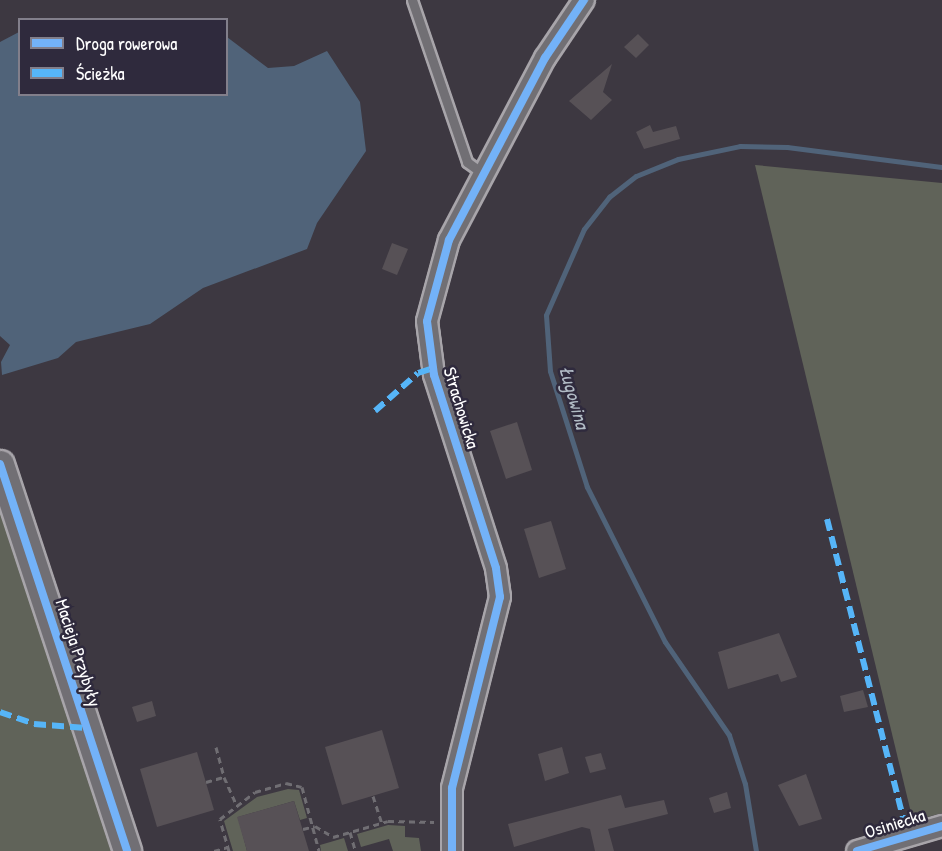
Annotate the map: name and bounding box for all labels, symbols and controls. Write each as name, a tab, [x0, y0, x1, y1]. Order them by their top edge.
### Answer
legend	[18, 18, 228, 96]
text: Droga rowerowa	[76, 31, 177, 56]
text: Ścieżka	[76, 61, 125, 86]
water label: Ługowina	[555, 363, 595, 431]
street label: Strachowicka	[438, 365, 484, 451]
street label: Macieja Przybyły	[50, 597, 106, 709]
street label: Osiniecka	[862, 805, 928, 843]

